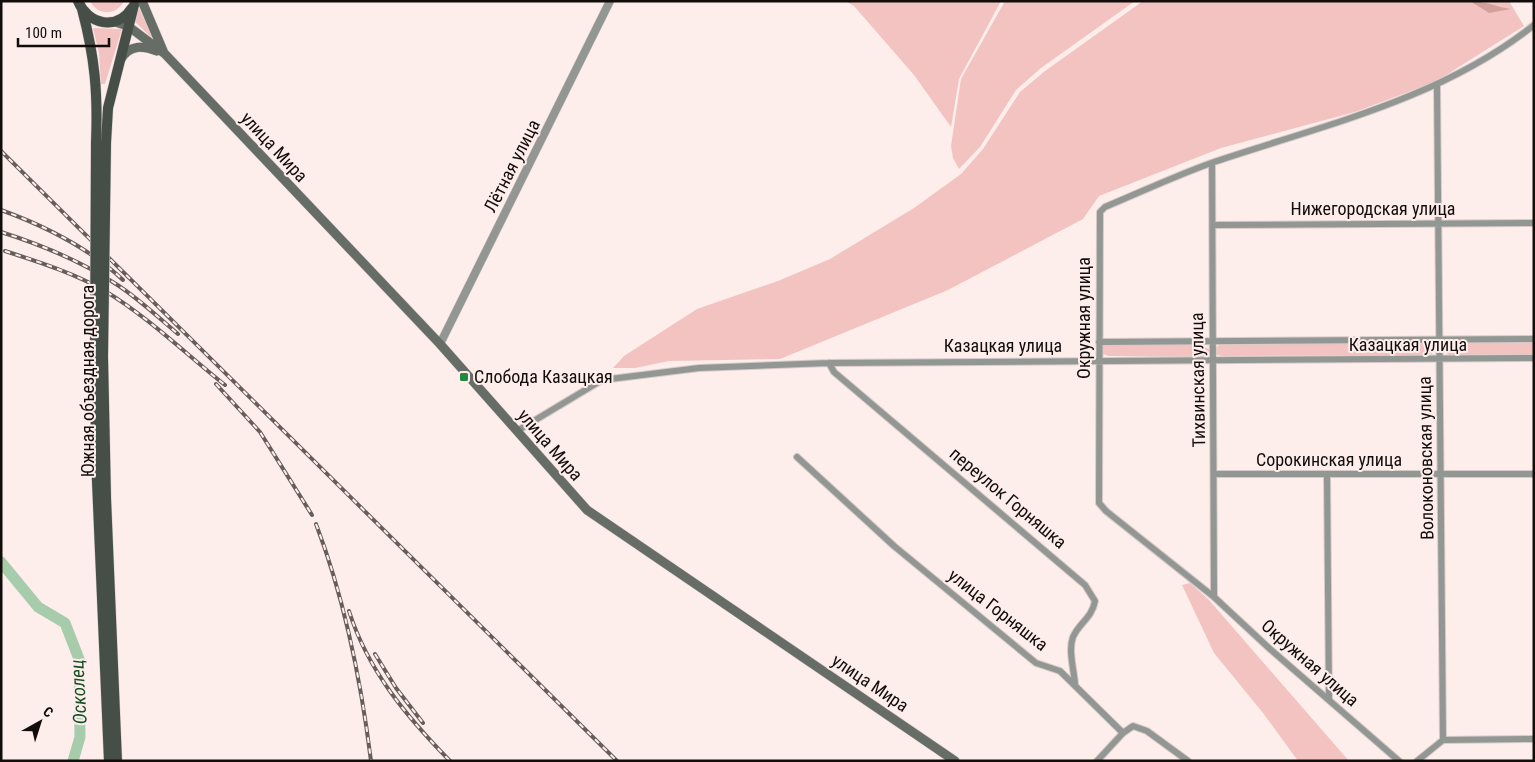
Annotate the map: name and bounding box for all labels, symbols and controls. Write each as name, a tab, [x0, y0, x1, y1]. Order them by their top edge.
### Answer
scale bar	[18, 15, 109, 47]
text: 100 m	[25, 24, 62, 42]
street label: улица Мира	[237, 107, 312, 186]
street label: Лётная улица	[479, 116, 544, 216]
street label: Нижегородская улица	[1291, 198, 1455, 219]
street label: Окружная улица	[1073, 257, 1094, 379]
street label: Южная объездная дорога	[77, 285, 98, 477]
street label: Тихвинская улица	[1186, 312, 1209, 448]
street label: Казацкая улица	[1349, 334, 1467, 355]
street label: Казацкая улица	[944, 335, 1062, 356]
place label: Слобода Казацкая	[474, 366, 613, 387]
marker: Слобода Казацкая	[458, 371, 470, 383]
street label: Волоконовская улица	[1414, 376, 1437, 540]
street label: улица Мира	[514, 405, 587, 485]
street label: переулок Горняшка	[946, 443, 1071, 553]
street label: Сорокинская улица	[1256, 449, 1402, 470]
street label: улица Горняшка	[944, 564, 1052, 655]
street label: Окружная улица	[1257, 615, 1363, 711]
street label: улица Мира	[828, 649, 913, 716]
water label: Осколец	[65, 659, 92, 725]
north arrow	[15, 697, 65, 747]
text: С	[40, 703, 56, 721]

